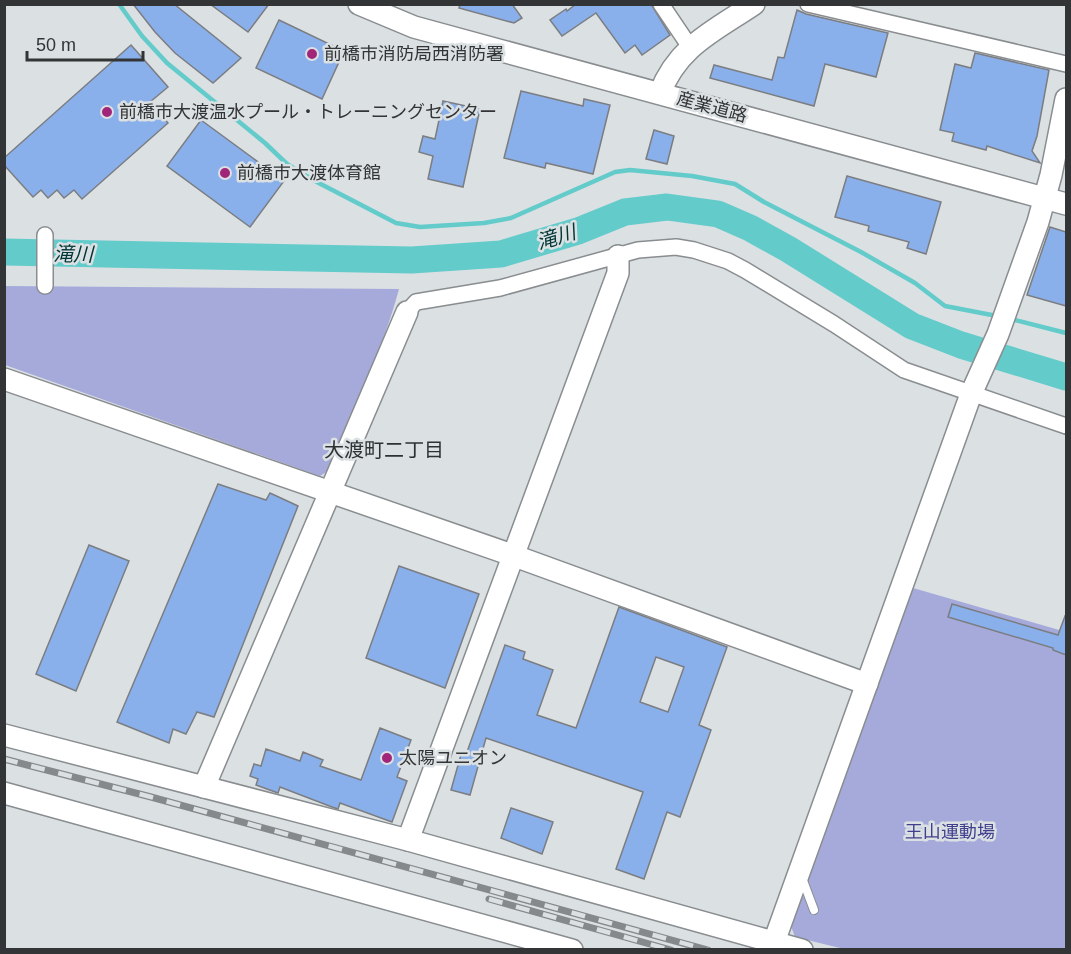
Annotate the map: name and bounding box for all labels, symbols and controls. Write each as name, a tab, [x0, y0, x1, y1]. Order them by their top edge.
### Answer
scale bar	[27, 24, 142, 62]
text: 50 m	[36, 35, 76, 55]
place label: 前橋市消防局西消防署	[324, 44, 504, 64]
marker: 前橋市消防局西消防署	[305, 47, 319, 61]
street label: 産業道路	[675, 88, 749, 126]
place label: 前橋市大渡温水プール・トレーニングセンター	[119, 102, 497, 122]
marker: 前橋市大渡温水プール・トレーニングセンター	[100, 105, 114, 119]
place label: 前橋市大渡体育館	[237, 163, 381, 183]
marker: 前橋市大渡体育館	[218, 166, 232, 180]
water label: 滝川	[534, 220, 580, 253]
water label: 滝川	[53, 243, 95, 265]
district label: 大渡町二丁目	[324, 439, 444, 461]
place label: 太陽ユニオン	[399, 748, 507, 768]
marker: 太陽ユニオン	[380, 751, 394, 765]
park label: 王山運動場	[905, 822, 995, 842]

